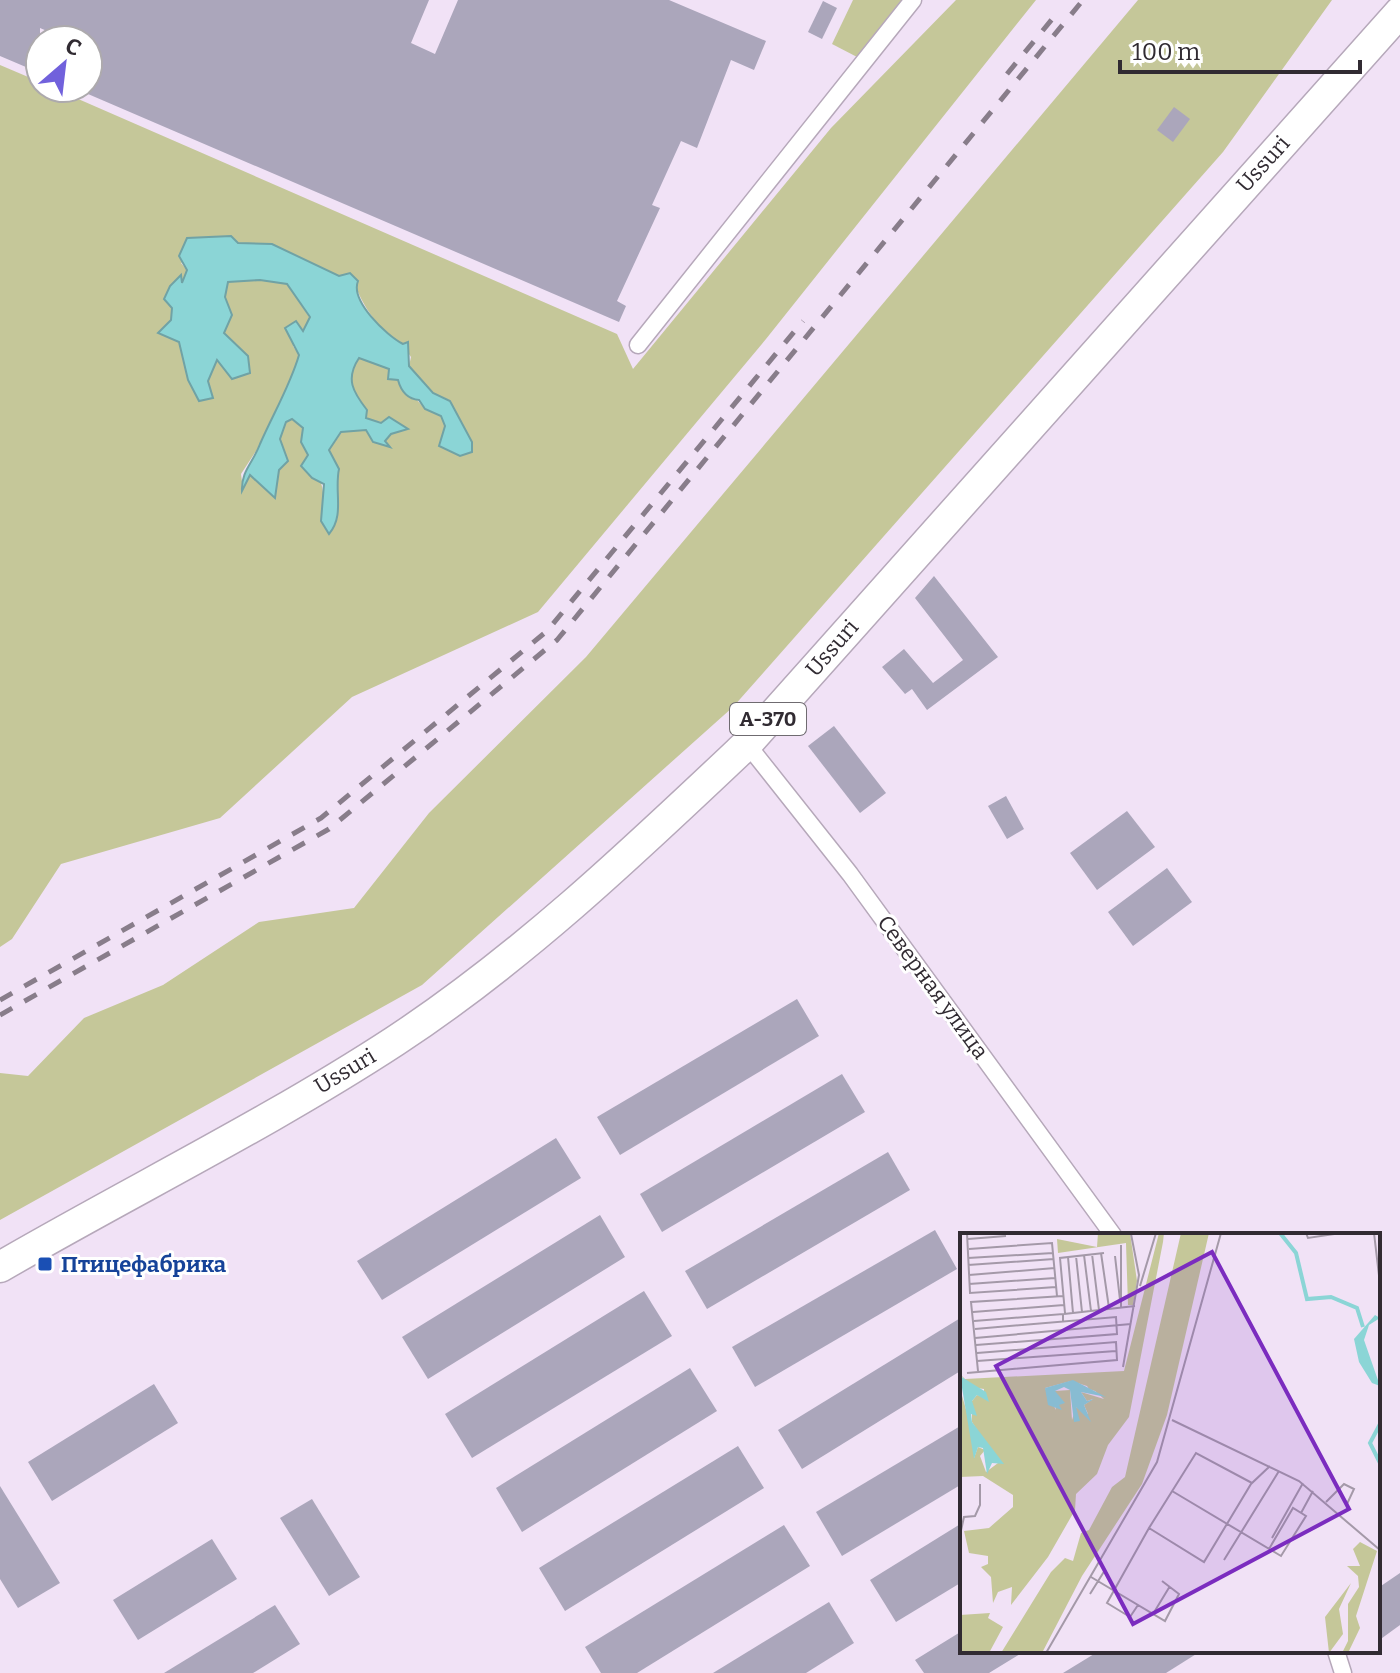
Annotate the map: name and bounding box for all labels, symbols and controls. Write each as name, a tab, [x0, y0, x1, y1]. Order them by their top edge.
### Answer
north arrow	[24, 24, 104, 104]
scale bar	[1120, 24, 1360, 74]
text: С	[61, 32, 86, 62]
text: 100 m	[1132, 38, 1200, 66]
street label: Ussuri	[1231, 130, 1296, 198]
street label: Ussuri	[800, 614, 864, 682]
road number: А-370	[730, 703, 806, 735]
street label: Северная улица	[872, 910, 994, 1064]
street label: Ussuri	[309, 1042, 381, 1100]
inset map	[960, 1233, 1380, 1653]
place label: Птицефабрика	[61, 1251, 227, 1278]
marker: Птицефабрика	[36, 1255, 54, 1273]

